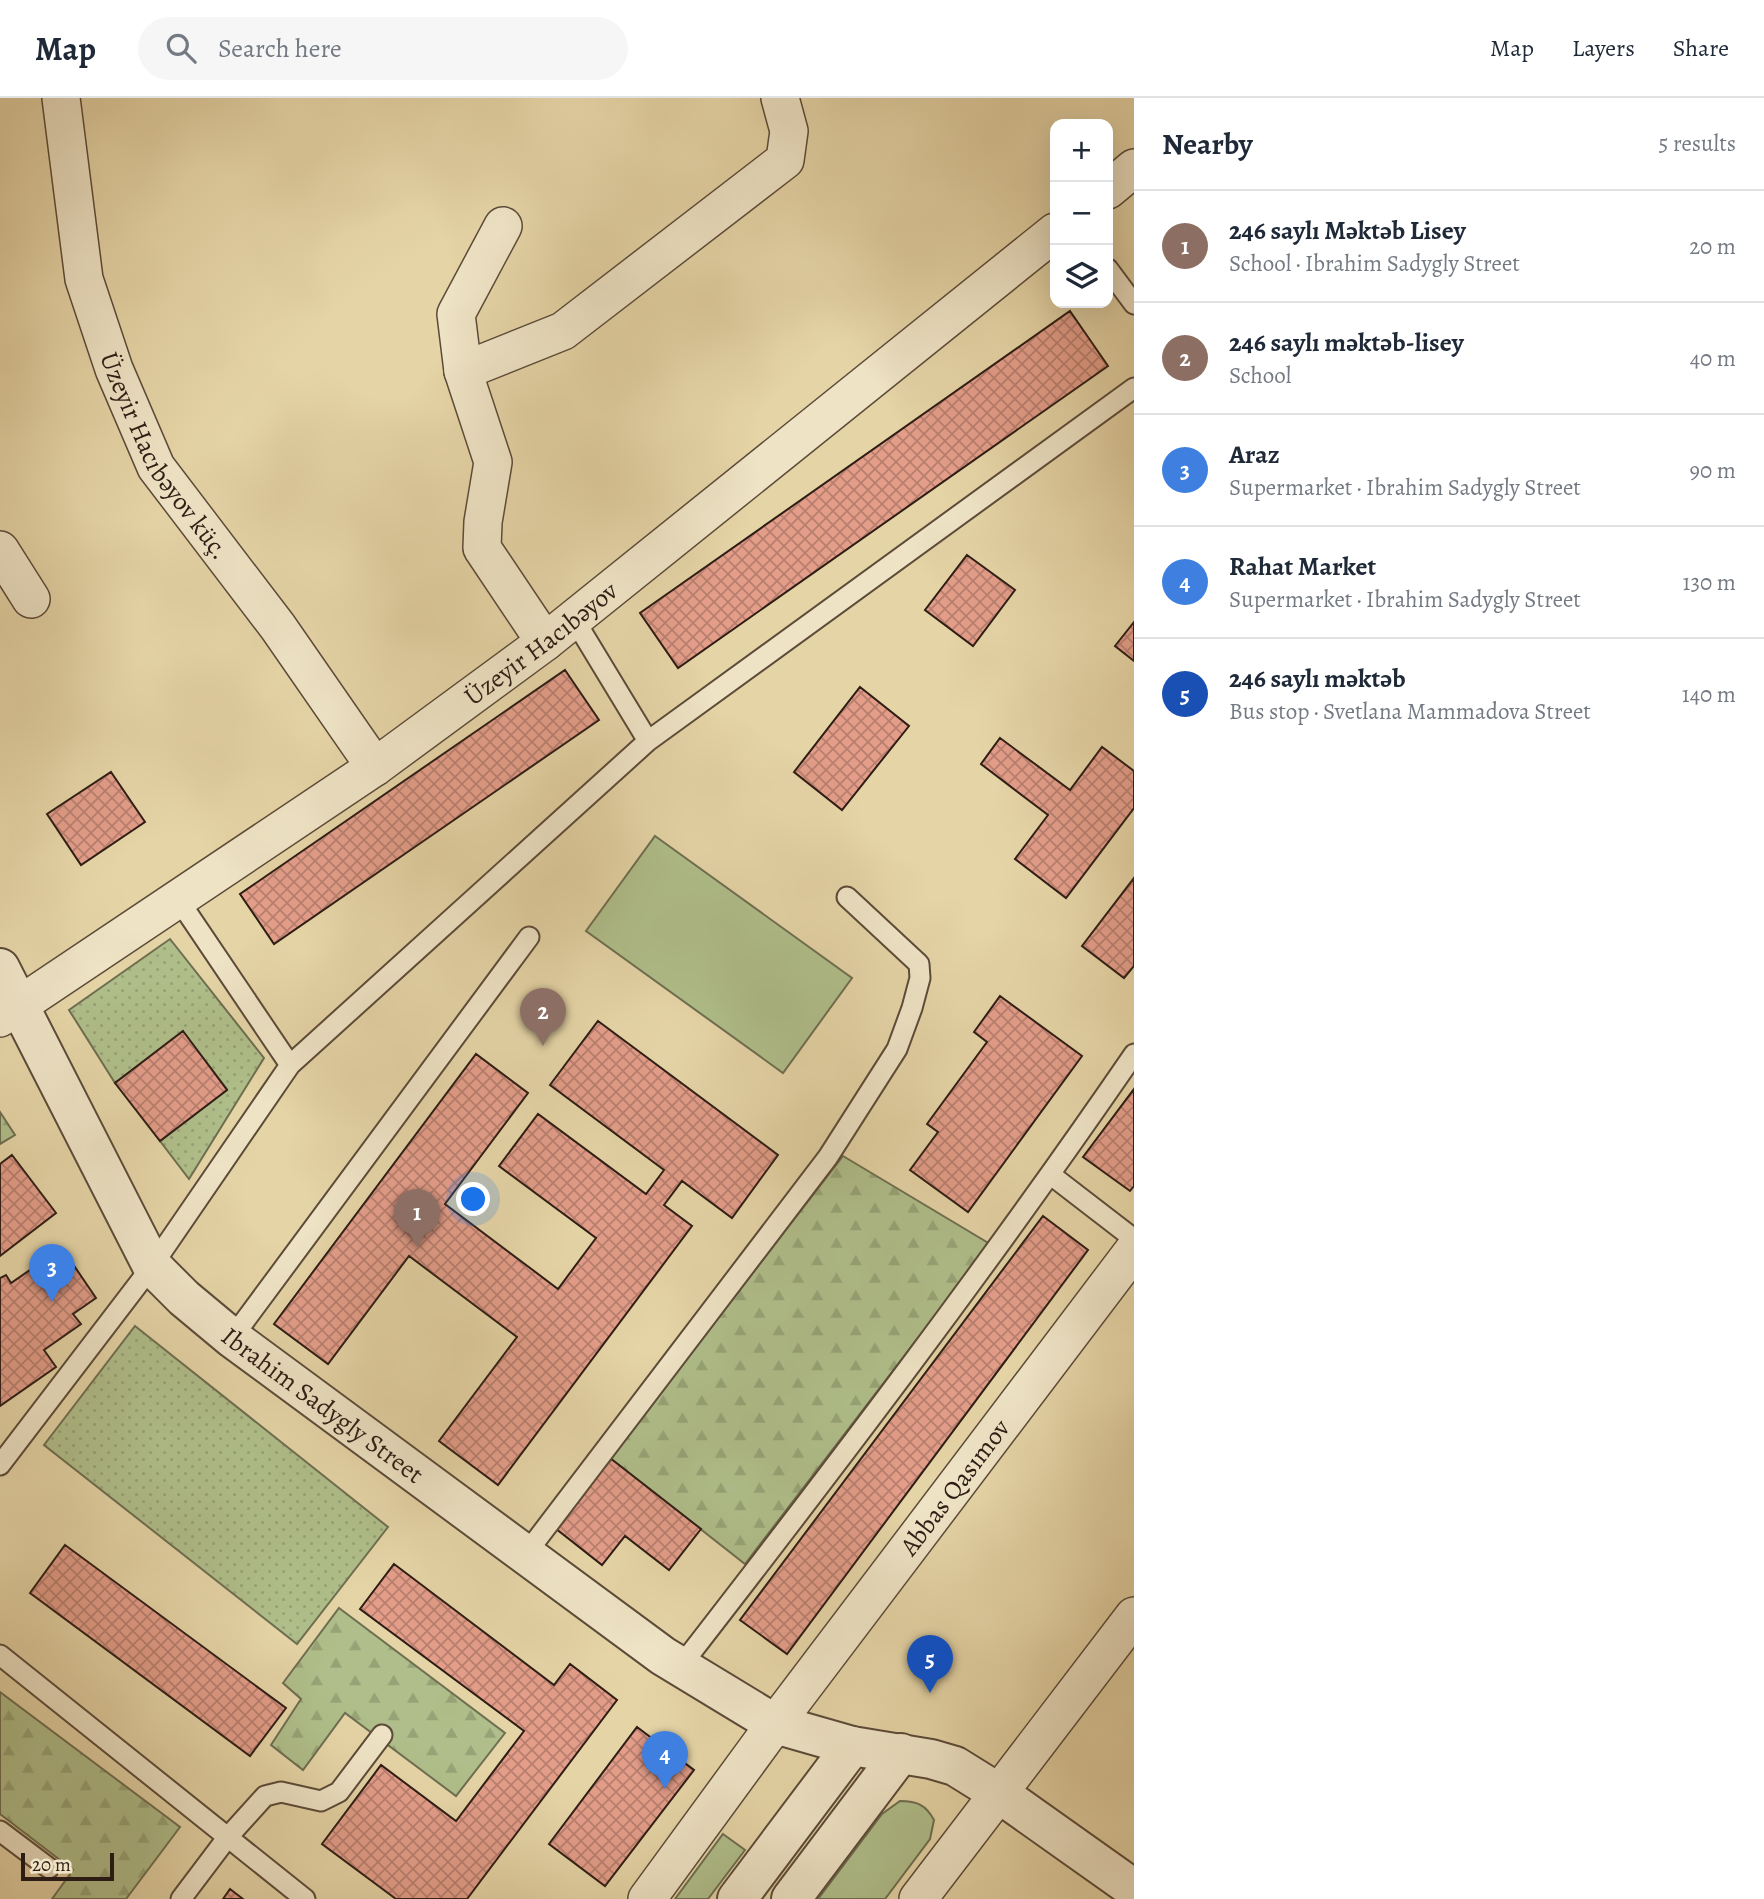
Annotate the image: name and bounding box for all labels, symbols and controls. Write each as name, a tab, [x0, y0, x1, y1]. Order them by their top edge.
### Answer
search box	[138, 17, 628, 80]
text: Map	[35, 26, 96, 71]
icon: search	[162, 29, 200, 67]
text: Search here	[218, 31, 342, 66]
text: Map	[1490, 32, 1534, 64]
text: Layers	[1572, 32, 1635, 64]
text: Share	[1673, 32, 1729, 64]
map controls	[1050, 119, 1113, 308]
button: +	[1050, 119, 1113, 182]
text: Nearby	[1162, 124, 1253, 164]
text: 5 results	[1659, 128, 1736, 159]
button: −	[1050, 182, 1113, 245]
text: 246 saylı Məktəb Lisey	[1229, 213, 1466, 248]
text: 1	[1181, 231, 1189, 262]
text: 20 m	[1689, 231, 1736, 262]
button: layers	[1050, 245, 1113, 308]
text: School · Ibrahim Sadygly Street	[1229, 248, 1520, 279]
text: 246 saylı məktəb-lisey	[1229, 325, 1464, 360]
text: 2	[1179, 343, 1191, 374]
text: 40 m	[1690, 343, 1736, 374]
street label: Üzeyir Hacıbəyov küç.	[92, 348, 237, 567]
text: School	[1229, 360, 1291, 391]
text: Araz	[1229, 437, 1280, 472]
text: 3	[1180, 455, 1190, 486]
text: 90 m	[1690, 455, 1736, 486]
text: Supermarket · Ibrahim Sadygly Street	[1229, 472, 1581, 503]
text: Rahat Market	[1229, 549, 1376, 584]
text: 4	[1180, 567, 1190, 598]
text: 130 m	[1683, 567, 1736, 598]
street label: Üzeyir Hacıbəyov	[457, 573, 625, 714]
text: Supermarket · Ibrahim Sadygly Street	[1229, 584, 1581, 615]
text: 246 saylı mәktәb	[1229, 661, 1405, 696]
text: 5	[1180, 679, 1190, 710]
text: 140 m	[1682, 679, 1736, 710]
text: Bus stop · Svetlana Mammadova Street	[1229, 696, 1591, 727]
pin: 2	[520, 988, 566, 1046]
your location	[456, 1182, 490, 1216]
pin: 1	[394, 1189, 440, 1247]
pin: 3	[29, 1244, 75, 1302]
street label: Ibrahim Sadygly Street	[214, 1319, 431, 1492]
street label: Abbas Qasımov	[891, 1412, 1018, 1564]
pin: 5	[907, 1635, 953, 1693]
pin: 4	[642, 1731, 688, 1789]
scale bar	[21, 1850, 114, 1882]
text: 20 m	[32, 1852, 71, 1878]

